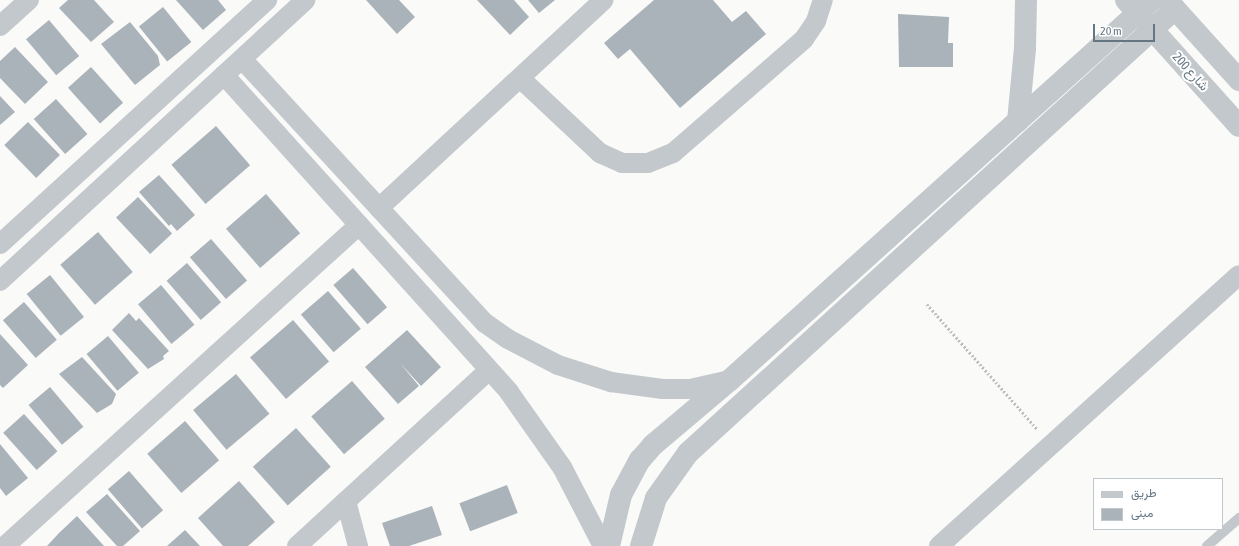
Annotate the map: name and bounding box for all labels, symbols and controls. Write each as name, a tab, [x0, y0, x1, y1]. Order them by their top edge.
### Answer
scale bar	[1095, 16, 1157, 42]
text: 20 m	[1100, 24, 1122, 38]
street label: شارع 200	[1169, 50, 1211, 94]
legend	[1093, 478, 1223, 530]
text: طريق	[1131, 486, 1156, 500]
text: مبنى	[1131, 506, 1153, 520]

